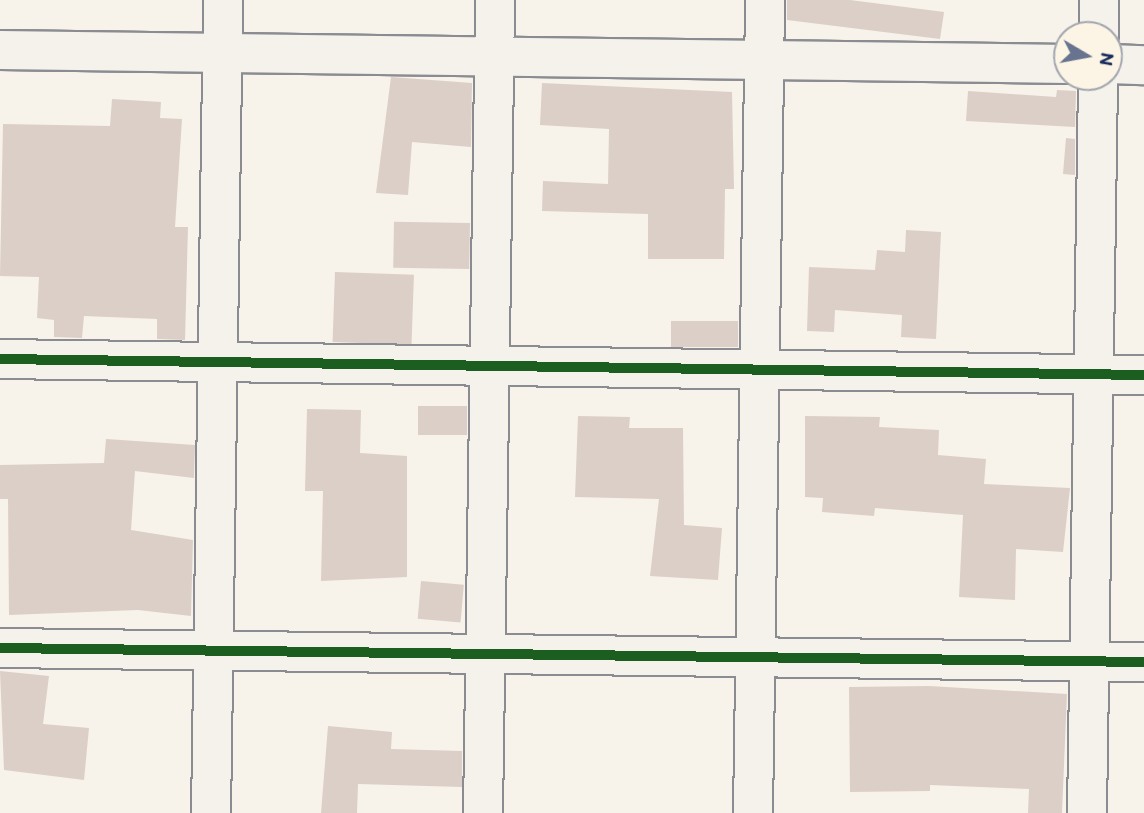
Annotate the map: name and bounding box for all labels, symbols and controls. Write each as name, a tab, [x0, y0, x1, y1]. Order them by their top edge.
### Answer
north arrow	[1053, 21, 1123, 91]
text: N	[1095, 51, 1120, 68]

